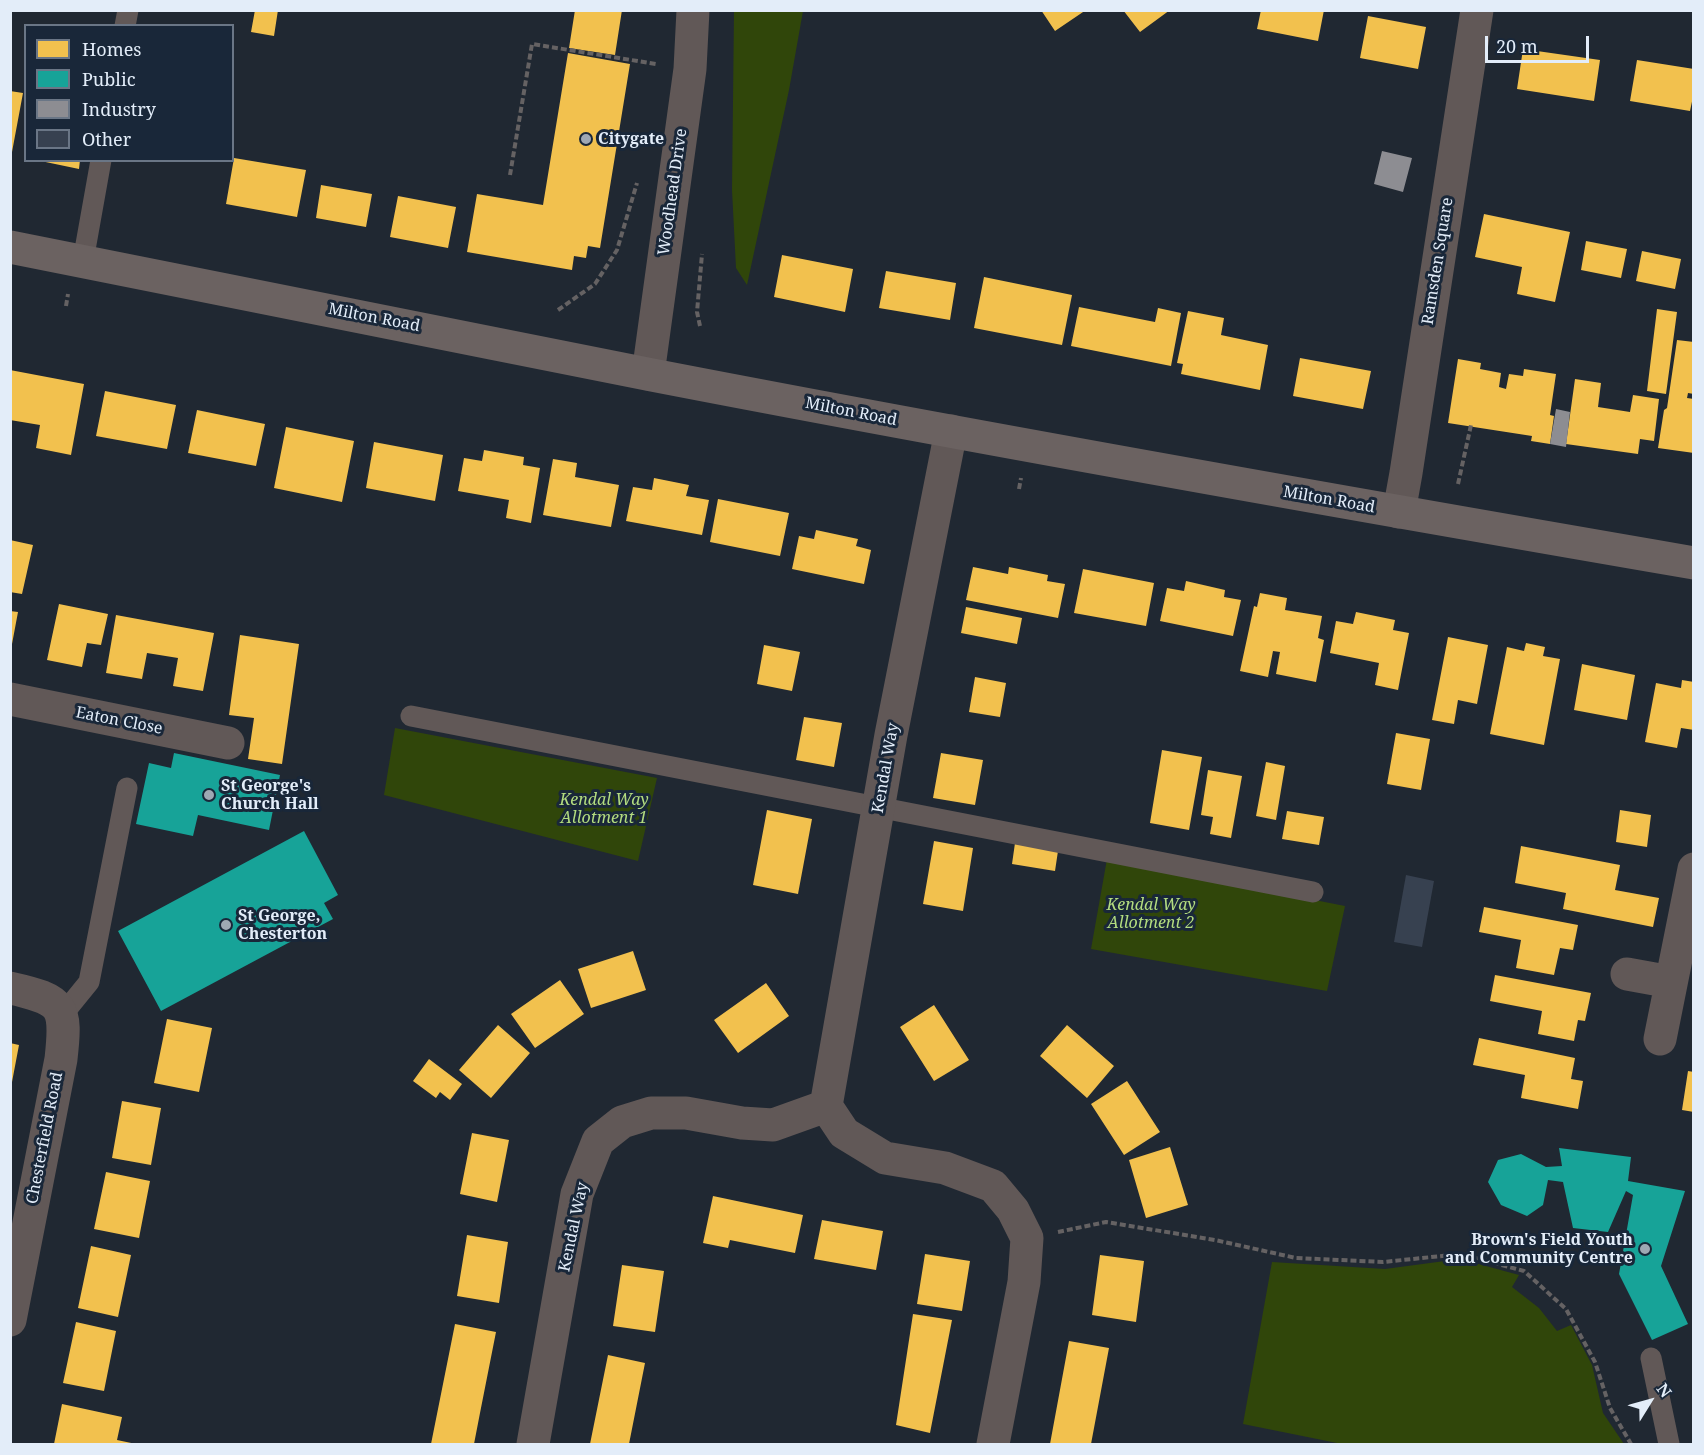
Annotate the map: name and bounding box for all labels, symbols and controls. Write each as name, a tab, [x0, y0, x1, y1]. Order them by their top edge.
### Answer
legend	[24, 24, 234, 162]
scale bar	[1488, 24, 1592, 62]
text: 20 m	[1496, 34, 1538, 58]
text: Homes	[82, 37, 141, 61]
text: Public	[82, 67, 136, 91]
text: Industry	[82, 97, 156, 121]
text: Other	[82, 127, 131, 151]
street label: Woodhead Drive	[655, 127, 691, 257]
place label: Citygate	[598, 129, 664, 149]
marker: Citygate	[579, 132, 593, 146]
street label: Ramsden Square	[1418, 196, 1458, 326]
street label: Milton Road	[327, 300, 421, 336]
street label: Milton Road	[804, 394, 898, 430]
street label: Milton Road	[1282, 482, 1376, 518]
street label: Eaton Close	[74, 703, 164, 739]
street label: Kendal Way	[869, 721, 903, 815]
place label: St George's Church Hall	[221, 776, 319, 814]
marker: St George's Church Hall	[202, 788, 216, 802]
park label: Kendal Way Allotment 1	[559, 790, 649, 828]
park label: Kendal Way Allotment 2	[1106, 895, 1196, 933]
place label: St George, Chesterton	[238, 906, 327, 944]
marker: St George, Chesterton	[219, 918, 233, 932]
street label: Chesterfield Road	[23, 1070, 67, 1206]
street label: Kendal Way	[555, 1180, 593, 1274]
place label: Brown's Field Youth and Community Centre	[1445, 1230, 1633, 1268]
marker: Brown's Field Youth and Community Centre	[1638, 1242, 1652, 1256]
north arrow	[1620, 1371, 1680, 1431]
text: N	[1652, 1379, 1677, 1402]

